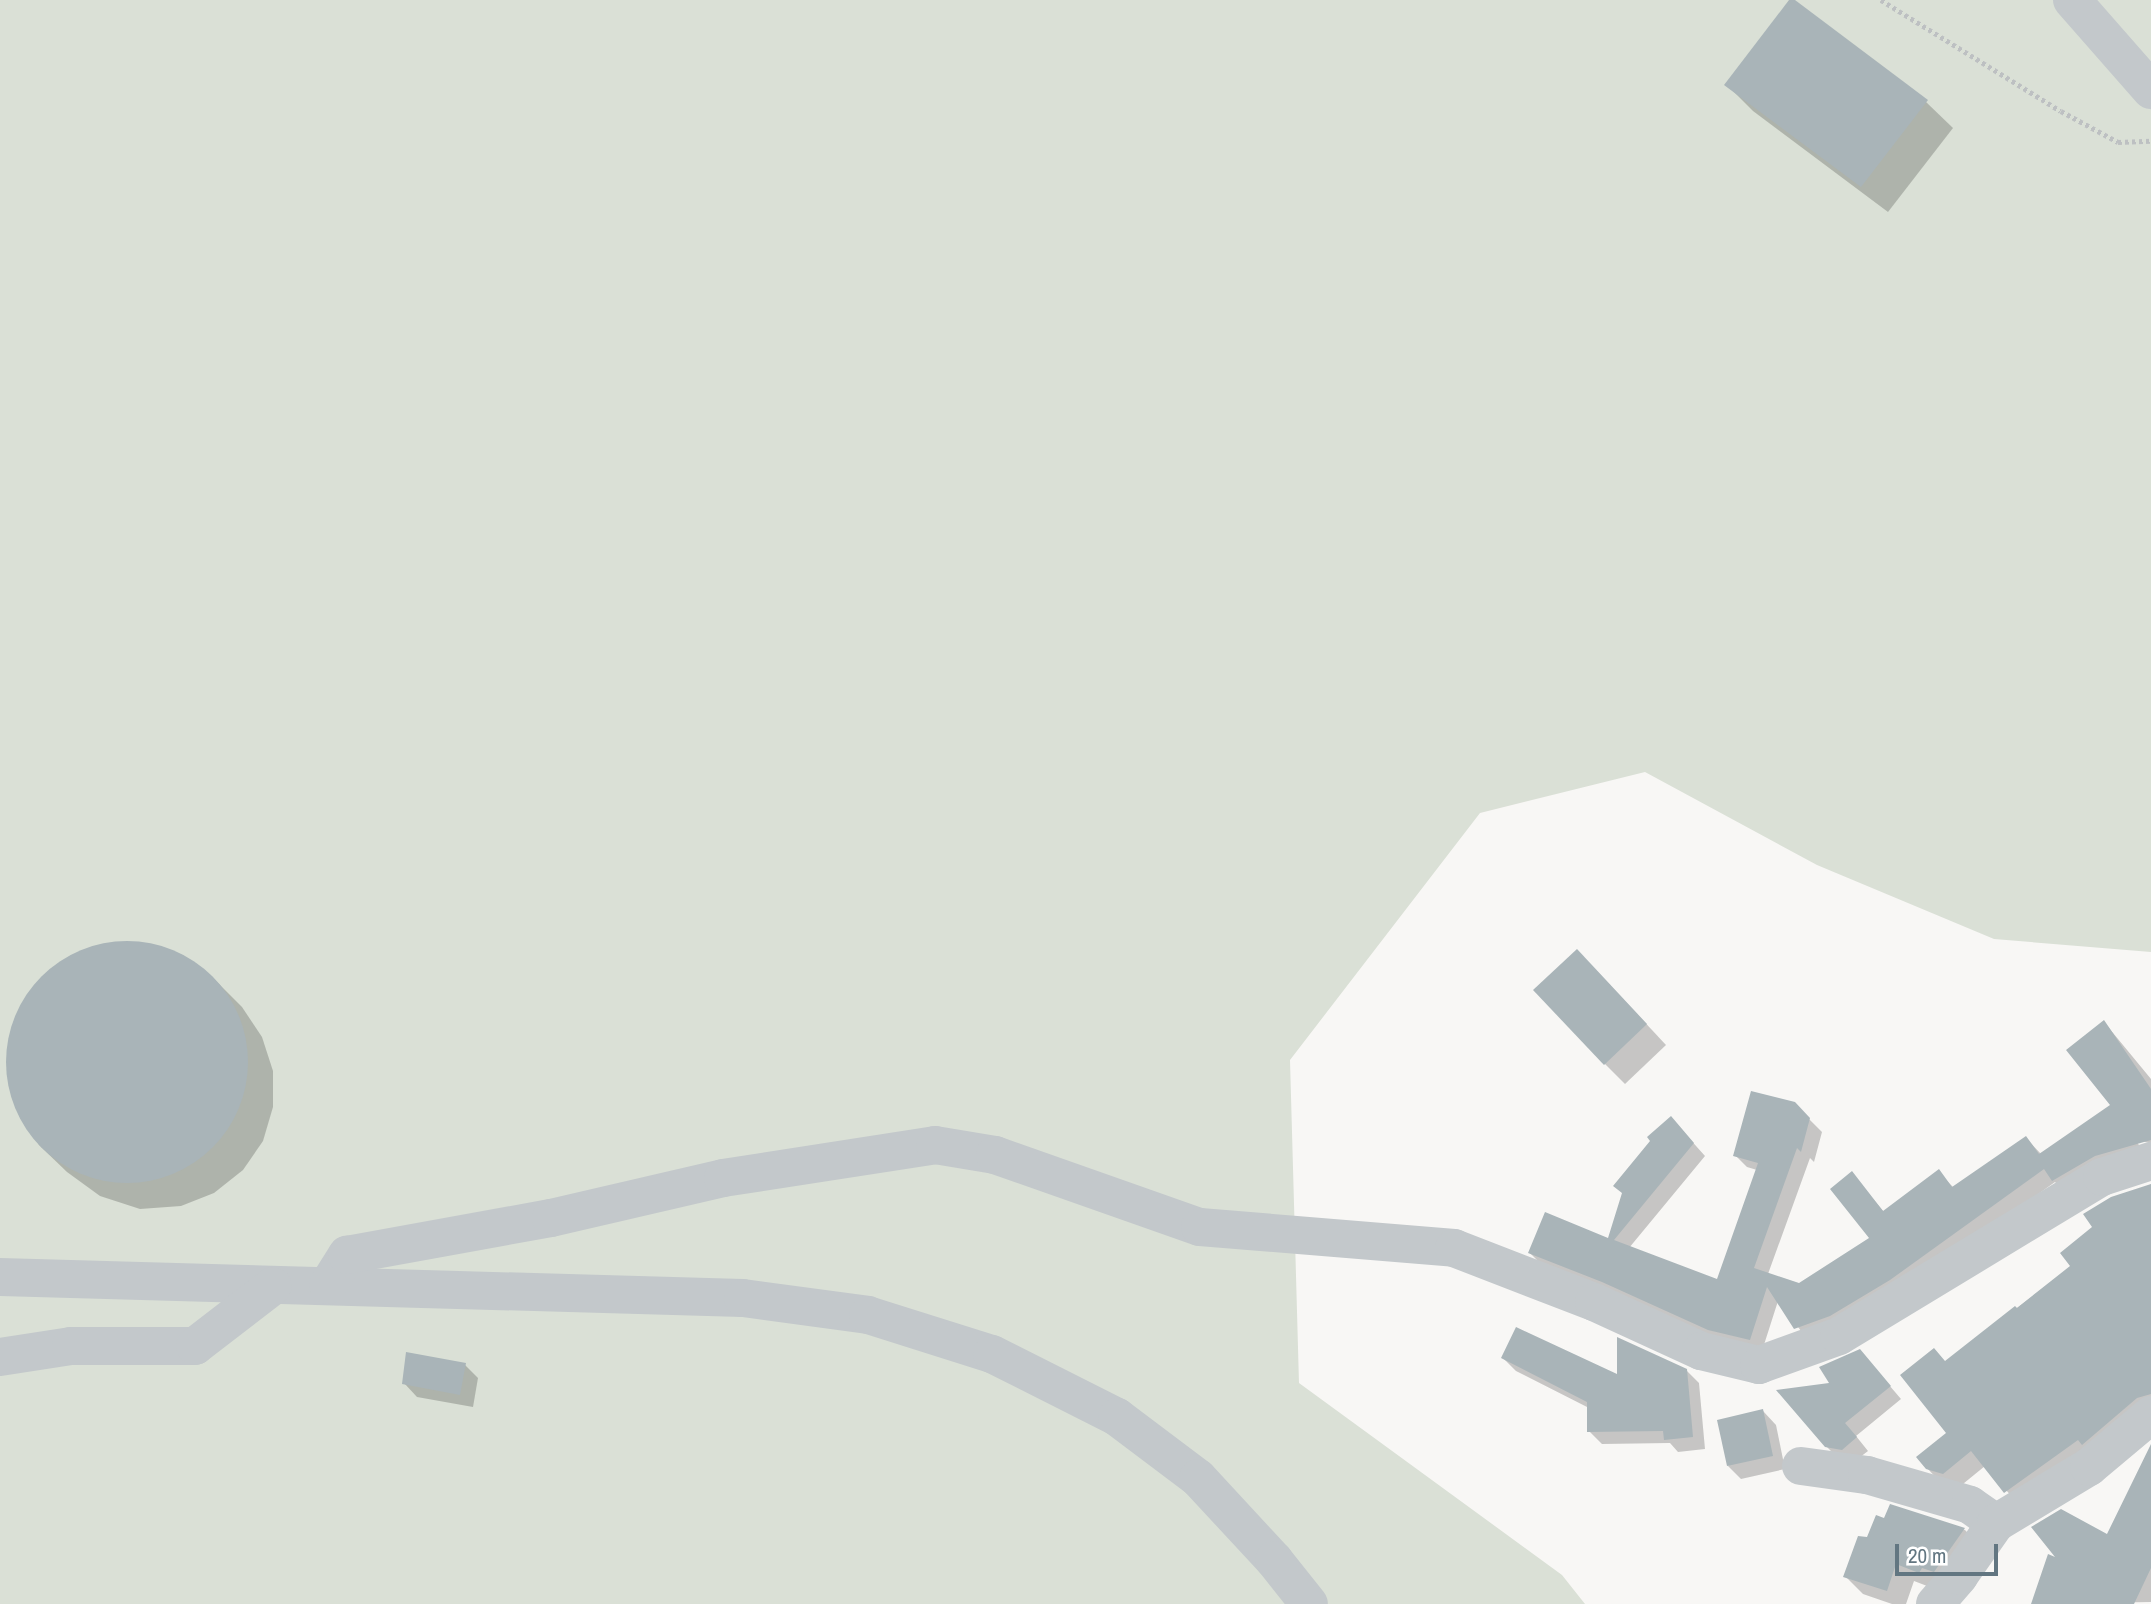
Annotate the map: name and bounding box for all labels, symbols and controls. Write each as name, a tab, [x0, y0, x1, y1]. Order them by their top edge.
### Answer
scale bar	[1899, 1530, 2002, 1574]
text: 20 m	[1908, 1541, 1946, 1570]

